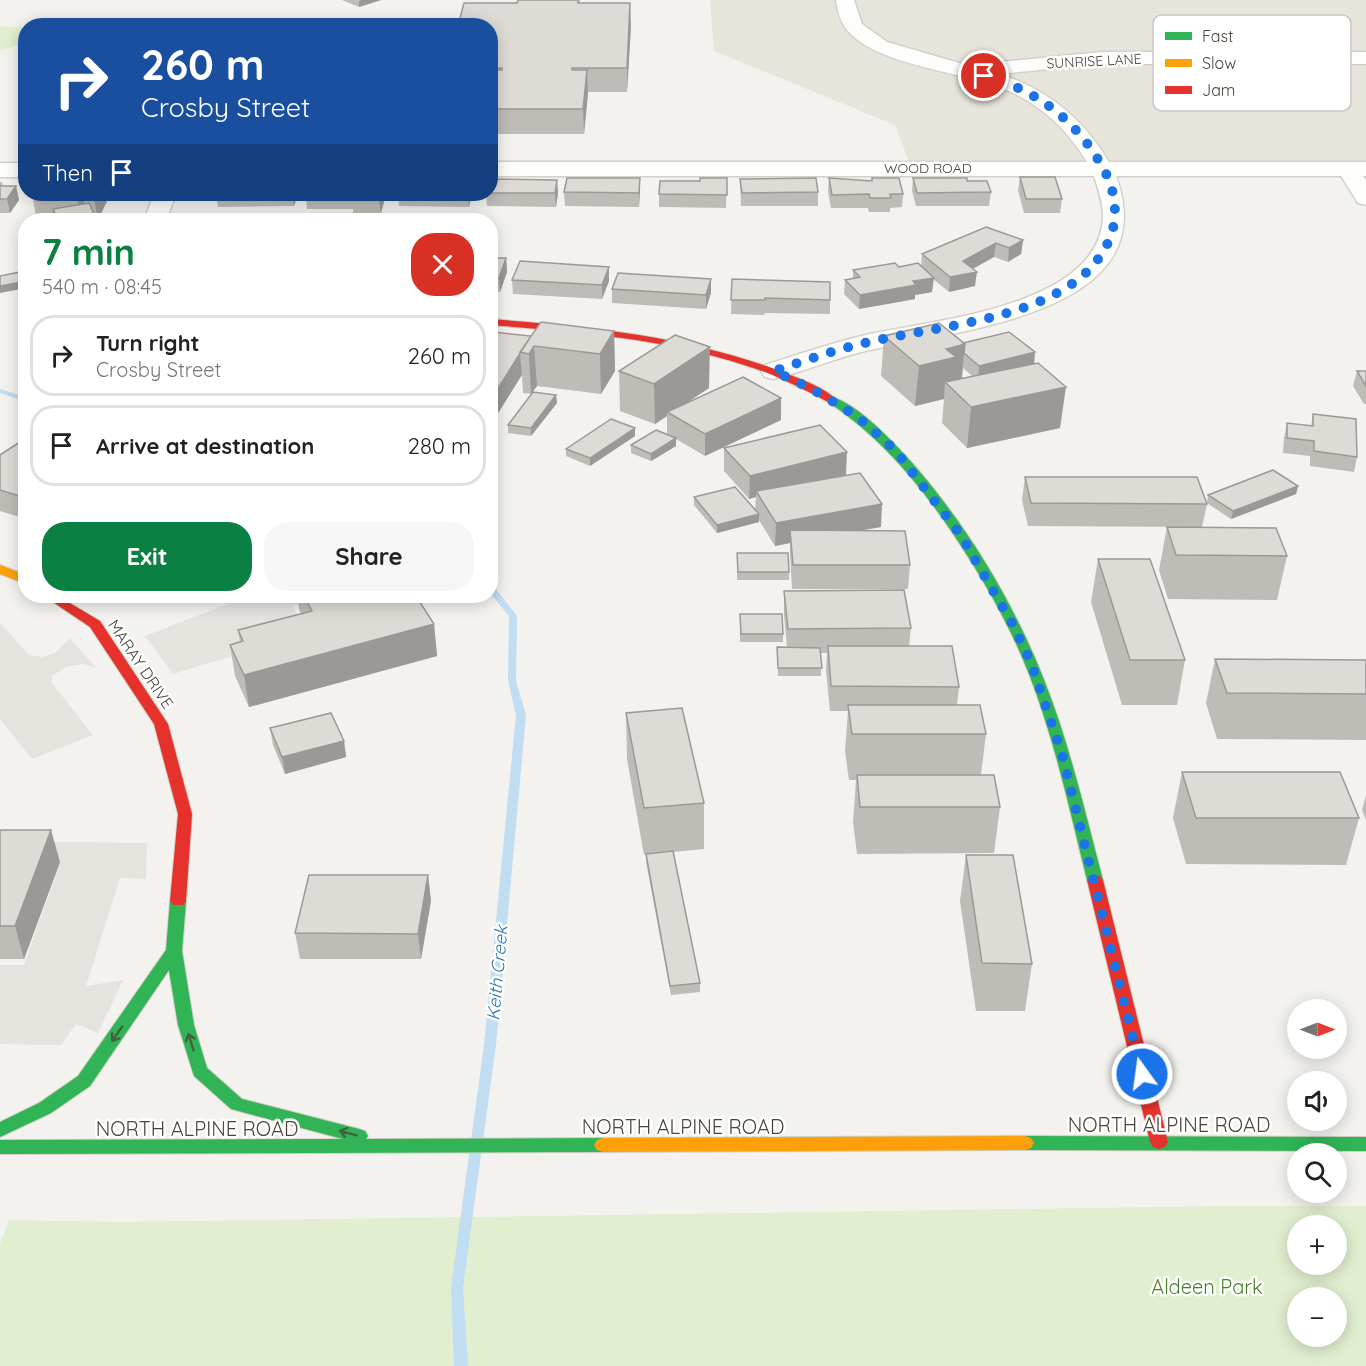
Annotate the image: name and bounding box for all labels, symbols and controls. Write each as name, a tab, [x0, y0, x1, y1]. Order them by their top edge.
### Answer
legend	[1153, 15, 1351, 111]
text: Fast	[1202, 26, 1233, 46]
text: 260 m	[141, 38, 264, 91]
icon: right	[42, 42, 120, 120]
pin	[958, 50, 1009, 101]
street label: SUNRISE LANE	[1046, 50, 1142, 72]
text: Slow	[1202, 53, 1236, 73]
icon: arrive	[967, 59, 1000, 92]
text: Jam	[1202, 80, 1235, 100]
text: Crosby Street	[141, 90, 310, 124]
icon: arrive	[105, 156, 138, 189]
text: Then	[42, 159, 93, 187]
street label: WOOD ROAD	[884, 159, 972, 177]
text: 7 min	[42, 229, 135, 274]
button: close	[411, 233, 474, 296]
text: 540 m · 08:45	[42, 274, 162, 299]
text: Turn right	[96, 329, 200, 357]
icon: right	[45, 339, 78, 372]
text: 260 m	[408, 342, 471, 370]
text: Crosby Street	[96, 357, 221, 382]
icon: arrive	[45, 429, 78, 462]
text: Arrive at destination	[96, 432, 314, 460]
text: 280 m	[408, 432, 471, 460]
button: Exit	[42, 522, 252, 591]
button: Share	[264, 522, 474, 591]
street label: MARAY DRIVE	[104, 616, 178, 712]
water label: Keith Creek	[481, 923, 513, 1021]
north arrow	[1287, 999, 1347, 1059]
map controls	[1287, 999, 1347, 1347]
one-way arrow	[111, 1025, 123, 1042]
one-way arrow	[185, 1033, 196, 1052]
position arrow	[1110, 1042, 1174, 1106]
button: sound	[1287, 1071, 1347, 1131]
street label: NORTH ALPINE ROAD	[1068, 1112, 1270, 1137]
street label: NORTH ALPINE ROAD	[582, 1114, 784, 1139]
street label: NORTH ALPINE ROAD	[96, 1116, 298, 1141]
one-way arrow	[339, 1127, 358, 1138]
button: search	[1287, 1143, 1347, 1203]
button: +	[1287, 1215, 1347, 1275]
park label: Aldeen Park	[1151, 1274, 1263, 1299]
button: −	[1287, 1287, 1347, 1347]

